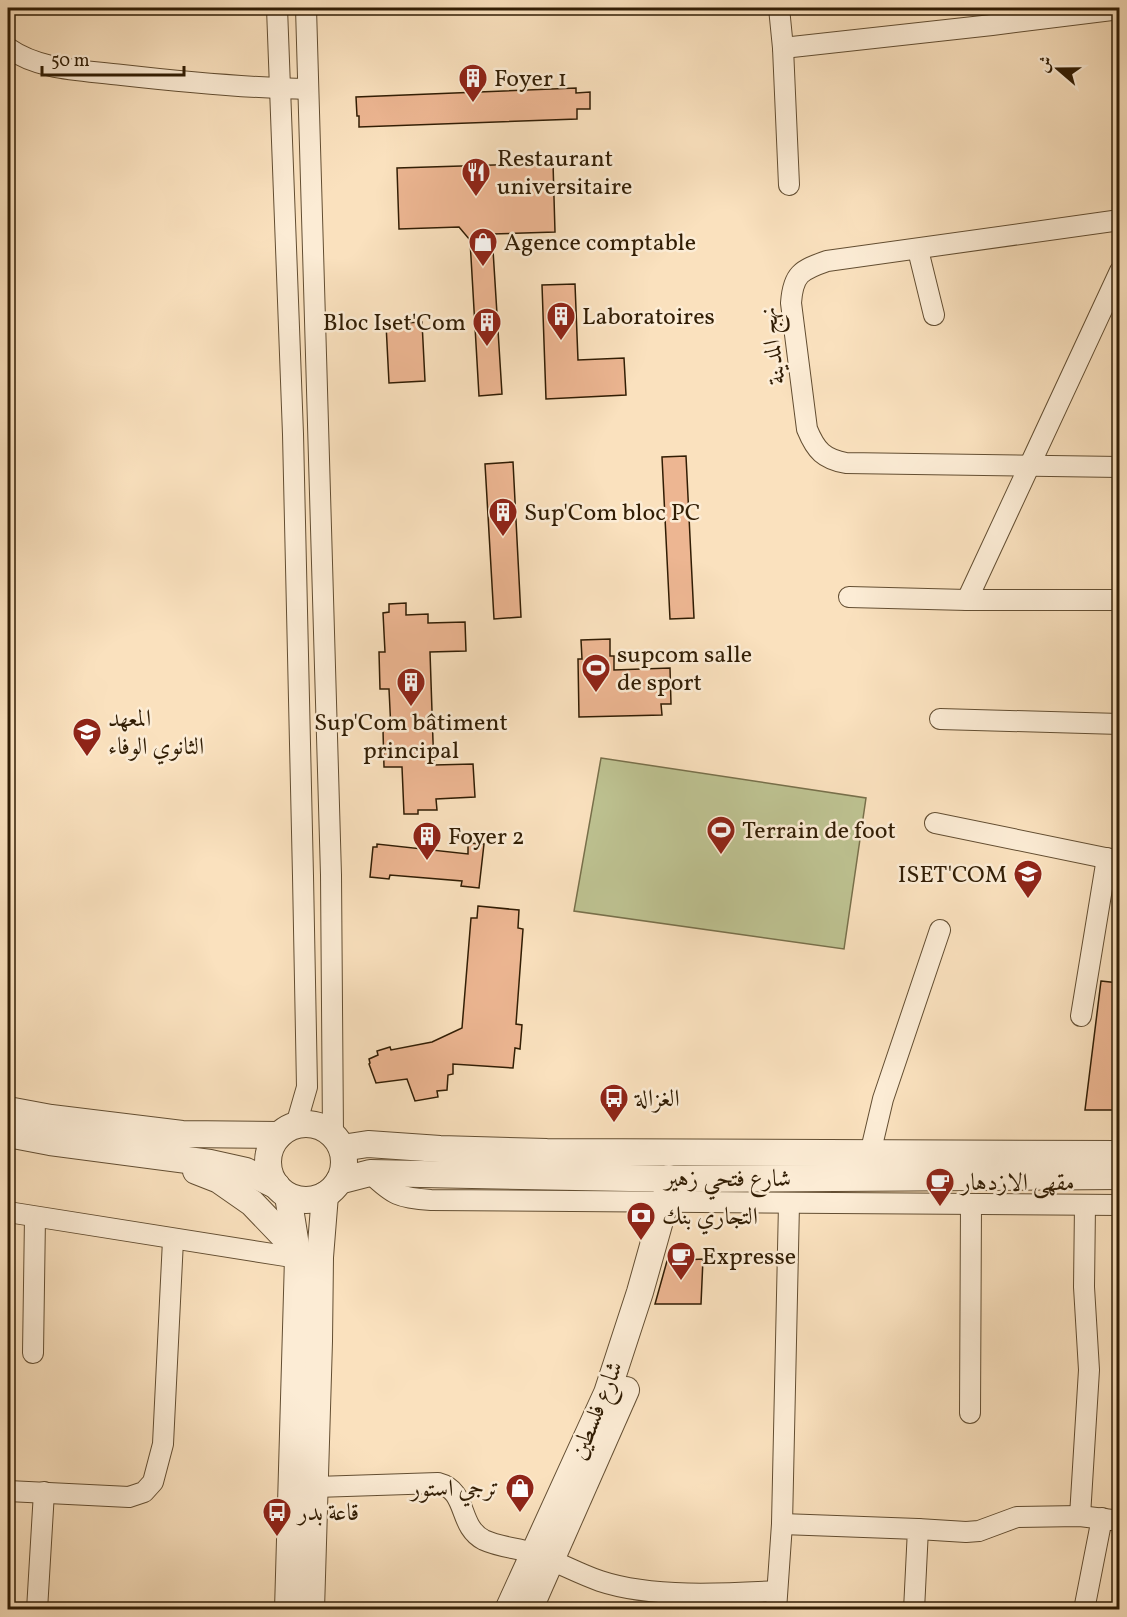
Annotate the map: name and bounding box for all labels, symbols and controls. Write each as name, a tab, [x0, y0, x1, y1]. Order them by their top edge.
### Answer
scale bar	[42, 39, 184, 77]
north arrow	[1028, 39, 1088, 99]
text: 50 m	[51, 49, 90, 74]
text: ش	[1033, 53, 1059, 76]
building icon: Foyer 1	[457, 62, 489, 104]
place label: Foyer 1	[494, 63, 567, 97]
place label: Restaurant universitaire	[497, 143, 632, 205]
restaurant icon: Restaurant universitaire	[460, 156, 492, 198]
shop icon: Agence comptable	[467, 226, 499, 268]
place label: Agence comptable	[504, 227, 696, 261]
building icon: Laboratoires	[545, 300, 577, 342]
place label: Laboratoires	[582, 301, 715, 335]
street label: نهج المدينة	[752, 305, 798, 387]
building icon: Bloc Iset'Com	[471, 306, 503, 348]
place label: Bloc Iset'Com	[323, 307, 466, 341]
building icon: Sup'Com bloc PC	[487, 496, 519, 538]
place label: Sup'Com bloc PC	[524, 497, 700, 531]
place label: supcom salle de sport	[617, 639, 752, 701]
sports icon: supcom salle de sport	[580, 652, 612, 694]
building icon: Sup'Com bâtiment principal	[395, 666, 427, 708]
place label: المعهد الثانوي الوفاء	[108, 703, 204, 765]
place label: Sup'Com bâtiment principal	[314, 707, 508, 769]
school or university icon: المعهد الثانوي الوفاء	[71, 716, 103, 758]
sports icon: Terrain de foot	[705, 814, 737, 856]
place label: Terrain de foot	[742, 815, 896, 849]
building icon: Foyer 2	[411, 820, 443, 862]
place label: Foyer 2	[448, 821, 525, 855]
school or university icon: ISET'COM	[1012, 858, 1044, 900]
place label: ISET'COM	[898, 859, 1007, 893]
bus stop icon: الغزالة	[598, 1082, 630, 1124]
place label: الغزالة	[634, 1083, 680, 1117]
street label: شارع فتحي زهير	[662, 1163, 791, 1201]
cafe icon: مقهى الازدهار	[924, 1166, 956, 1208]
place label: مقهى الازدهار	[959, 1167, 1075, 1201]
bank icon: التجاري بنك	[625, 1200, 657, 1242]
place label: التجاري بنك	[662, 1201, 758, 1235]
cafe icon: Expresse	[665, 1240, 697, 1282]
place label: Expresse	[702, 1241, 796, 1275]
street label: شارع فلسطين	[563, 1356, 634, 1465]
shop icon: ترجي استور	[504, 1472, 536, 1514]
place label: ترجي استور	[409, 1473, 499, 1507]
bus stop icon: قاعة بدر	[261, 1496, 293, 1538]
place label: قاعة بدر	[296, 1497, 359, 1531]

